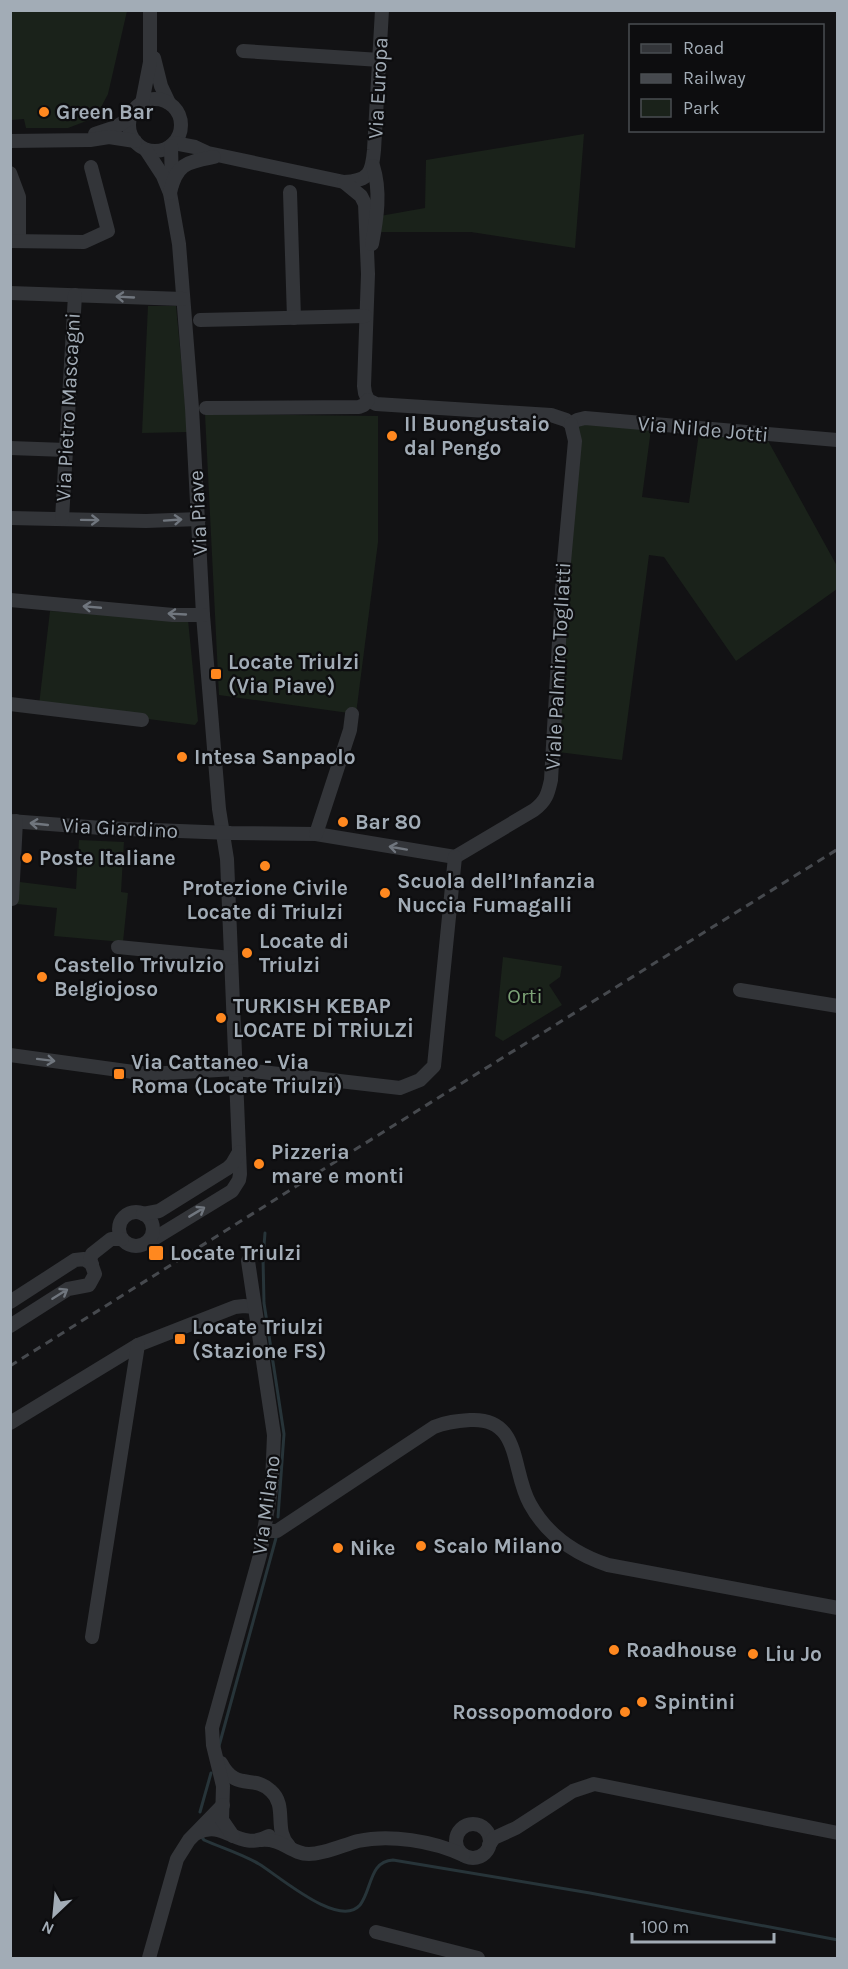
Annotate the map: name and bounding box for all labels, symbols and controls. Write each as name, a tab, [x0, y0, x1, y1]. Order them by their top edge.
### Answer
legend	[629, 24, 824, 132]
street label: Via Europa	[363, 36, 393, 140]
text: Road	[683, 37, 724, 59]
text: Railway	[683, 67, 746, 89]
text: Park	[683, 97, 720, 119]
place label: Green Bar	[56, 100, 154, 124]
marker: Green Bar	[37, 105, 51, 119]
one-way arrow	[115, 292, 135, 303]
street label: Via Pietro Mascagni	[51, 312, 85, 502]
street label: Via Nilde Jotti	[637, 411, 769, 447]
place label: Il Buongustaio dal Pengo	[404, 412, 550, 460]
marker: Il Buongustaio dal Pengo	[385, 429, 399, 443]
street label: Via Piave	[184, 470, 212, 556]
one-way arrow	[79, 514, 99, 526]
one-way arrow	[162, 514, 182, 525]
street label: Viale Palmiro Togliatti	[541, 561, 575, 771]
one-way arrow	[82, 601, 102, 612]
one-way arrow	[167, 609, 187, 620]
place label: Locate Triulzi (Via Piave)	[228, 650, 360, 698]
marker: Locate Triulzi (Via Piave)	[209, 667, 223, 681]
place label: Intesa Sanpaolo	[194, 745, 356, 769]
marker: Intesa Sanpaolo	[175, 750, 189, 764]
place label: Bar 80	[355, 810, 421, 834]
street label: Via Giardino	[61, 813, 179, 843]
marker: Bar 80	[336, 815, 350, 829]
one-way arrow	[29, 818, 49, 829]
one-way arrow	[388, 842, 408, 853]
place label: Poste Italiane	[39, 846, 176, 870]
marker: Poste Italiane	[20, 851, 34, 865]
marker: Protezione Civile Locate di Triulzi	[258, 859, 272, 873]
place label: Scuola dell’Infanzia Nuccia Fumagalli	[397, 869, 595, 917]
place label: Protezione Civile Locate di Triulzi	[182, 876, 348, 924]
marker: Scuola dell’Infanzia Nuccia Fumagalli	[378, 886, 392, 900]
place label: Locate di Triulzi	[259, 929, 349, 977]
marker: Locate di Triulzi	[240, 946, 254, 960]
place label: Castello Trivulzio Belgiojoso	[54, 953, 224, 1001]
marker: Castello Trivulzio Belgiojoso	[35, 970, 49, 984]
park label: Orti	[507, 984, 543, 1008]
place label: TURKISH KEBAP LOCATE Dİ TRİULZİ	[233, 994, 414, 1042]
marker: TURKISH KEBAP LOCATE Dİ TRİULZİ	[214, 1011, 228, 1025]
place label: Via Cattaneo - Via Roma (Locate Triulzi)	[131, 1050, 342, 1098]
one-way arrow	[35, 1054, 55, 1065]
marker: Via Cattaneo - Via Roma (Locate Triulzi)	[112, 1067, 126, 1081]
place label: Pizzeria mare e monti	[271, 1140, 404, 1188]
marker: Pizzeria mare e monti	[252, 1157, 266, 1171]
one-way arrow	[188, 1206, 205, 1218]
place label: Locate Triulzi	[170, 1241, 302, 1265]
marker: Locate Triulzi	[147, 1244, 165, 1262]
one-way arrow	[51, 1288, 68, 1300]
place label: Locate Triulzi (Stazione FS)	[192, 1315, 326, 1363]
marker: Locate Triulzi (Stazione FS)	[173, 1332, 187, 1346]
street label: Via Milano	[247, 1454, 285, 1556]
place label: Scalo Milano	[433, 1534, 562, 1558]
place label: Nike	[350, 1536, 396, 1560]
marker: Scalo Milano	[414, 1539, 428, 1553]
marker: Nike	[331, 1541, 345, 1555]
place label: Roadhouse	[626, 1638, 737, 1662]
place label: Liu Jo	[765, 1642, 822, 1666]
marker: Roadhouse	[607, 1643, 621, 1657]
marker: Liu Jo	[746, 1647, 760, 1661]
place label: Spintini	[654, 1690, 735, 1714]
marker: Spintini	[635, 1695, 649, 1709]
place label: Rossopomodoro	[452, 1700, 613, 1724]
marker: Rossopomodoro	[618, 1705, 632, 1719]
north arrow	[24, 1885, 84, 1945]
scale bar	[632, 1906, 774, 1944]
text: 100 m	[641, 1916, 689, 1938]
text: N	[38, 1917, 57, 1939]

